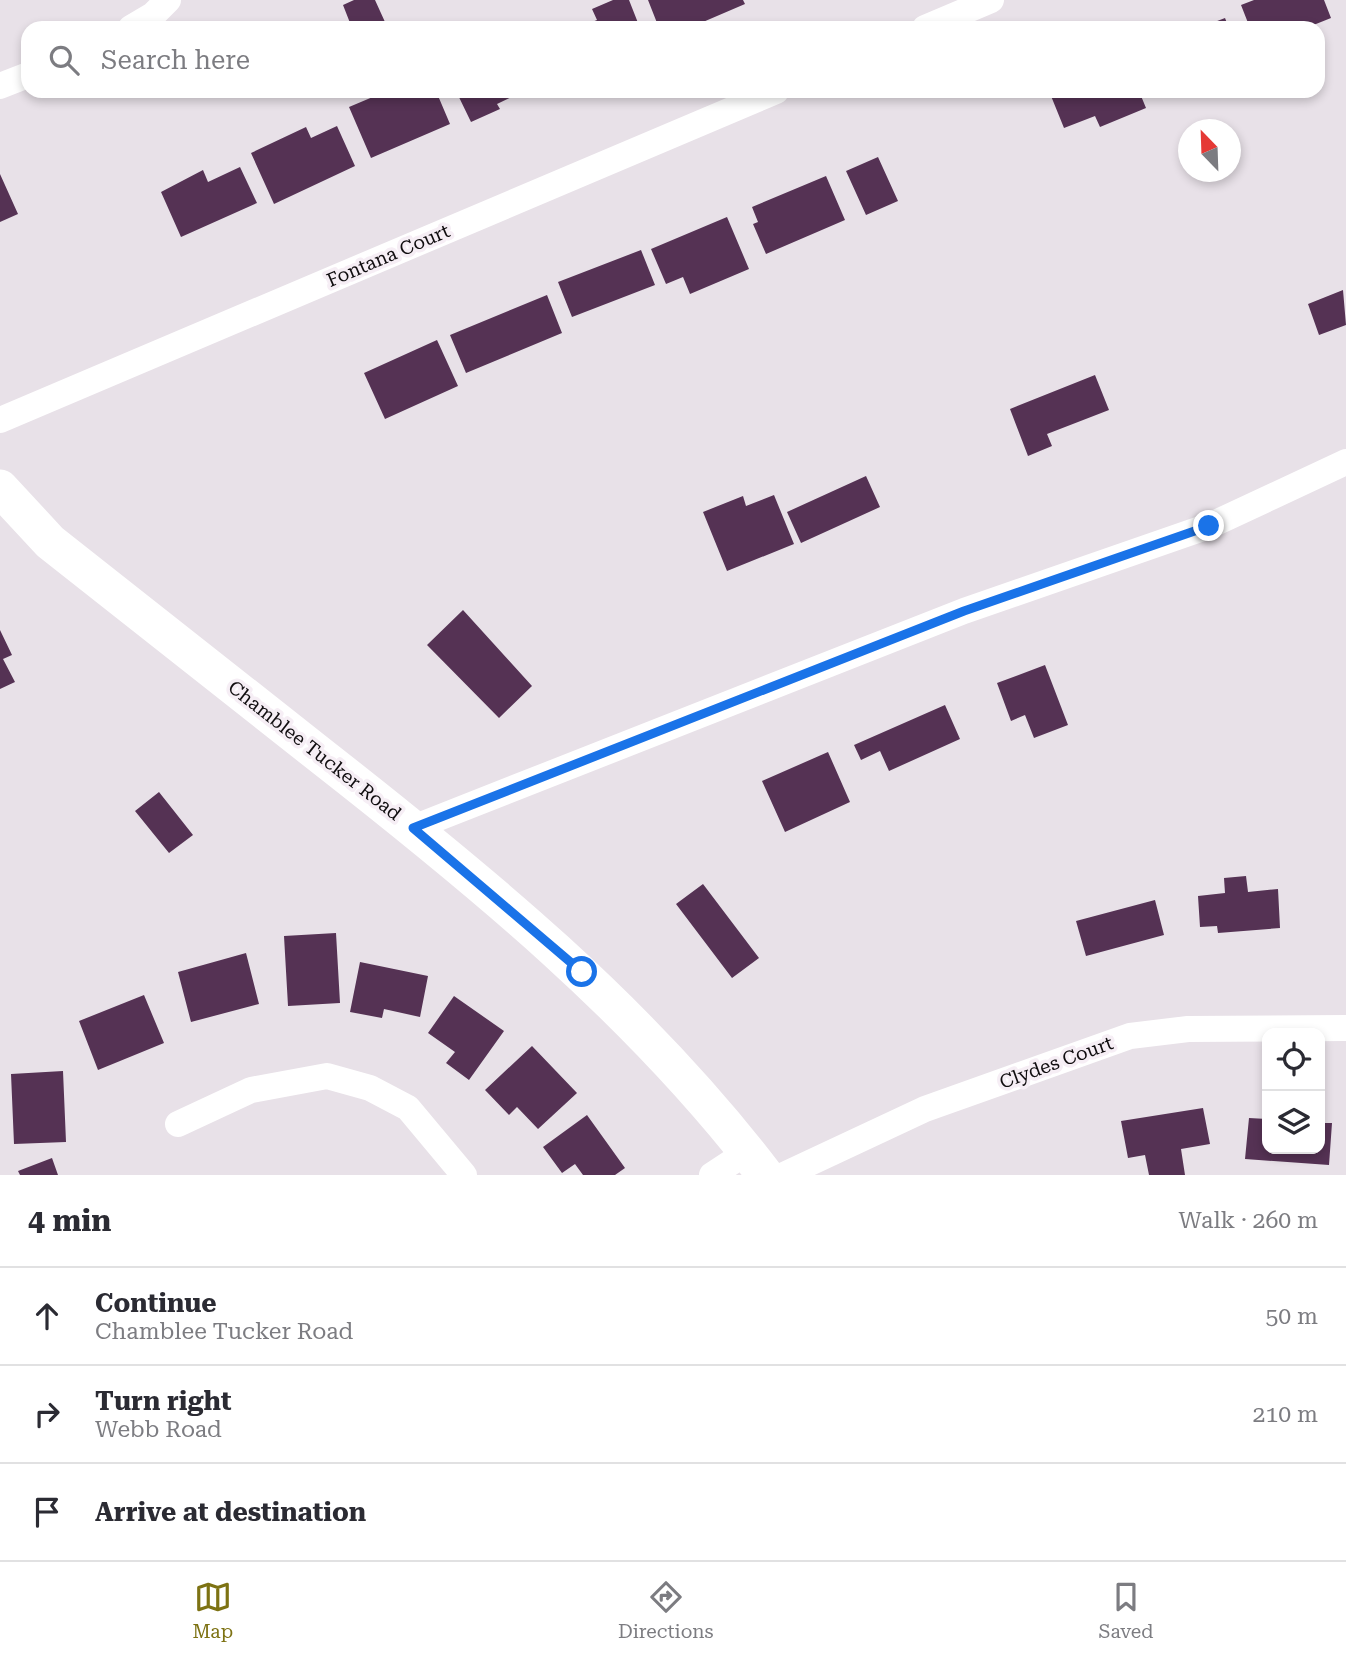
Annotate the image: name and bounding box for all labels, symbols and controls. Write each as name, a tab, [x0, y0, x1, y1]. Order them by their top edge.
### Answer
search box	[21, 21, 1325, 98]
icon: search	[45, 41, 83, 79]
text: Search here	[101, 45, 250, 75]
north arrow	[1178, 119, 1241, 182]
street label: Fontana Court	[323, 219, 453, 292]
route end	[1193, 510, 1224, 541]
street label: Chamblee Tucker Road	[224, 676, 406, 825]
route start	[566, 956, 597, 987]
map controls	[1262, 1028, 1325, 1154]
button: locate	[1262, 1028, 1325, 1091]
street label: Clydes Court	[996, 1031, 1116, 1094]
button: layers	[1262, 1091, 1325, 1154]
text: 4 min	[28, 1203, 111, 1238]
text: Walk · 260 m	[1179, 1207, 1318, 1234]
text: Continue	[95, 1288, 217, 1318]
icon: ahead	[28, 1297, 66, 1335]
text: 50 m	[1265, 1303, 1318, 1330]
text: Chamblee Tucker Road	[95, 1318, 353, 1345]
text: Turn right	[95, 1386, 231, 1416]
icon: right	[28, 1395, 66, 1433]
text: 210 m	[1253, 1401, 1318, 1428]
text: Webb Road	[95, 1416, 222, 1443]
icon: arrive	[28, 1493, 66, 1531]
text: Arrive at destination	[95, 1497, 366, 1527]
tab: Map	[192, 1578, 233, 1643]
tab: Directions	[618, 1578, 714, 1643]
tab: Saved	[1098, 1578, 1154, 1643]

